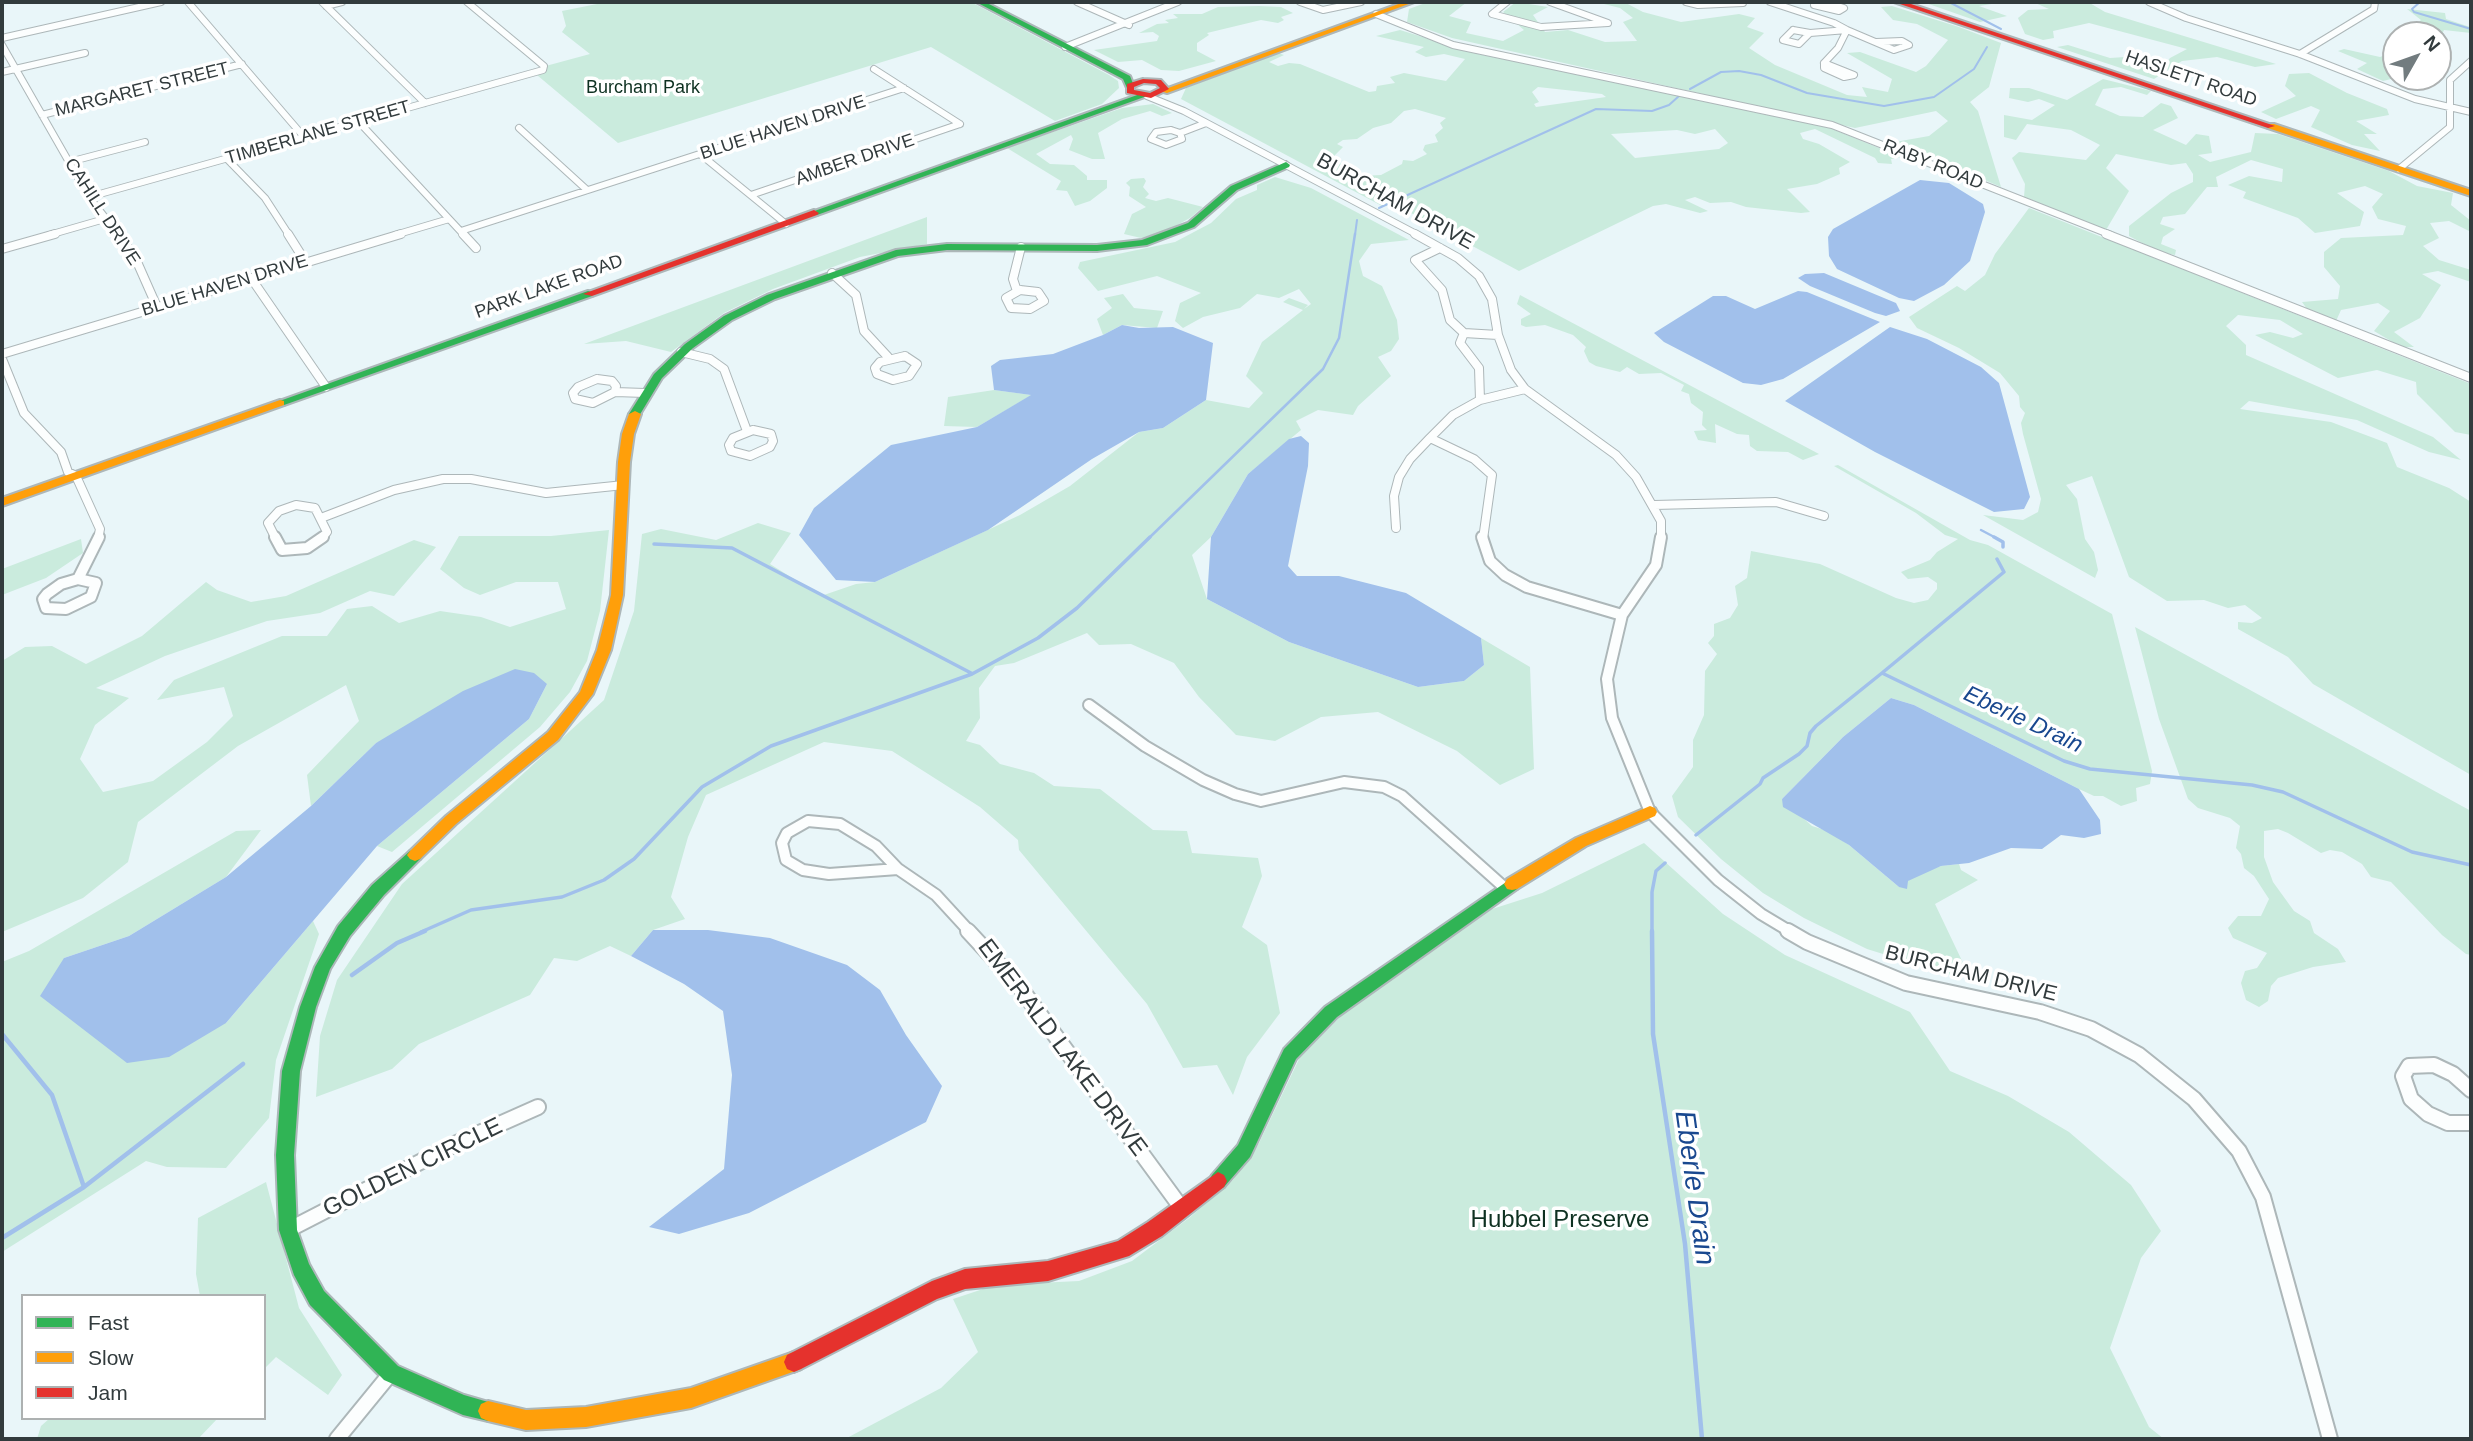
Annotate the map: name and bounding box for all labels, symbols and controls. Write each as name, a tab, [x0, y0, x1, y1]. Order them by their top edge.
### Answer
north arrow	[2382, 21, 2452, 91]
text: N	[2419, 31, 2444, 55]
street label: HASLETT ROAD	[2122, 46, 2260, 112]
street label: MARGARET STREET	[53, 58, 231, 122]
park label: Burcham Park	[586, 77, 700, 99]
street label: BLUE HAVEN DRIVE	[698, 91, 868, 165]
street label: TIMBERLANE STREET	[223, 96, 413, 170]
street label: AMBER DRIVE	[793, 130, 917, 190]
street label: RABY ROAD	[1880, 135, 1986, 195]
street label: BURCHAM DRIVE	[1312, 148, 1478, 256]
street label: CAHILL DRIVE	[59, 155, 145, 269]
street label: BLUE HAVEN DRIVE	[139, 250, 311, 322]
street label: PARK LAKE ROAD	[472, 250, 626, 324]
water label: Eberle Drain	[1959, 680, 2087, 760]
street label: EMERALD LAKE DRIVE	[971, 934, 1153, 1162]
street label: BURCHAM DRIVE	[1882, 940, 2060, 1008]
water label: Eberle Drain	[1667, 1109, 1721, 1267]
street label: GOLDEN CIRCLE	[319, 1112, 507, 1224]
park label: Hubbel Preserve	[1471, 1206, 1649, 1234]
legend	[21, 1294, 266, 1420]
text: Fast	[88, 1311, 129, 1334]
text: Slow	[88, 1346, 134, 1369]
text: Jam	[88, 1381, 128, 1404]

